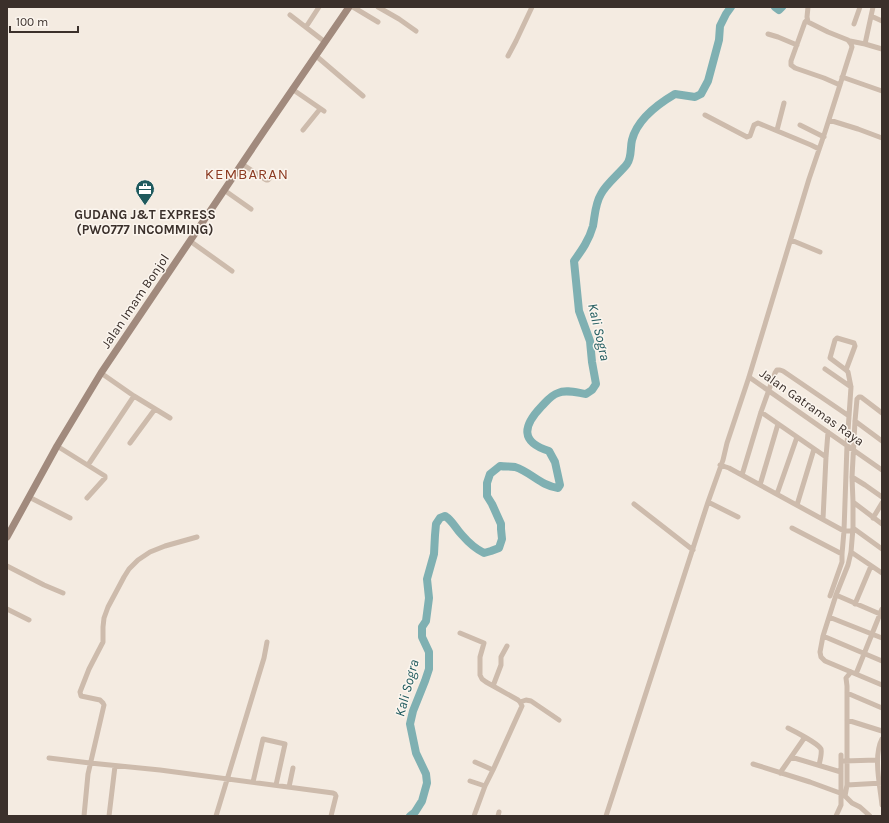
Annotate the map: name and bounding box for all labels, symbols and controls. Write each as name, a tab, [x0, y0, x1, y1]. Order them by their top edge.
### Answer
scale bar	[10, 8, 78, 34]
text: 100 m	[16, 15, 48, 29]
district label: KEMBARAN	[205, 165, 289, 183]
office icon: GUDANG J&T EXPRESS (PWO777 INCOMMING)	[134, 178, 156, 206]
place label: GUDANG J&T EXPRESS (PWO777 INCOMMING)	[74, 207, 216, 237]
street label: Jalan Imam Bonjol	[98, 251, 172, 351]
water label: Kali Sogra	[584, 302, 614, 362]
street label: Jalan Gatramas Raya	[757, 365, 867, 449]
water label: Kali Sogra	[391, 658, 423, 718]

